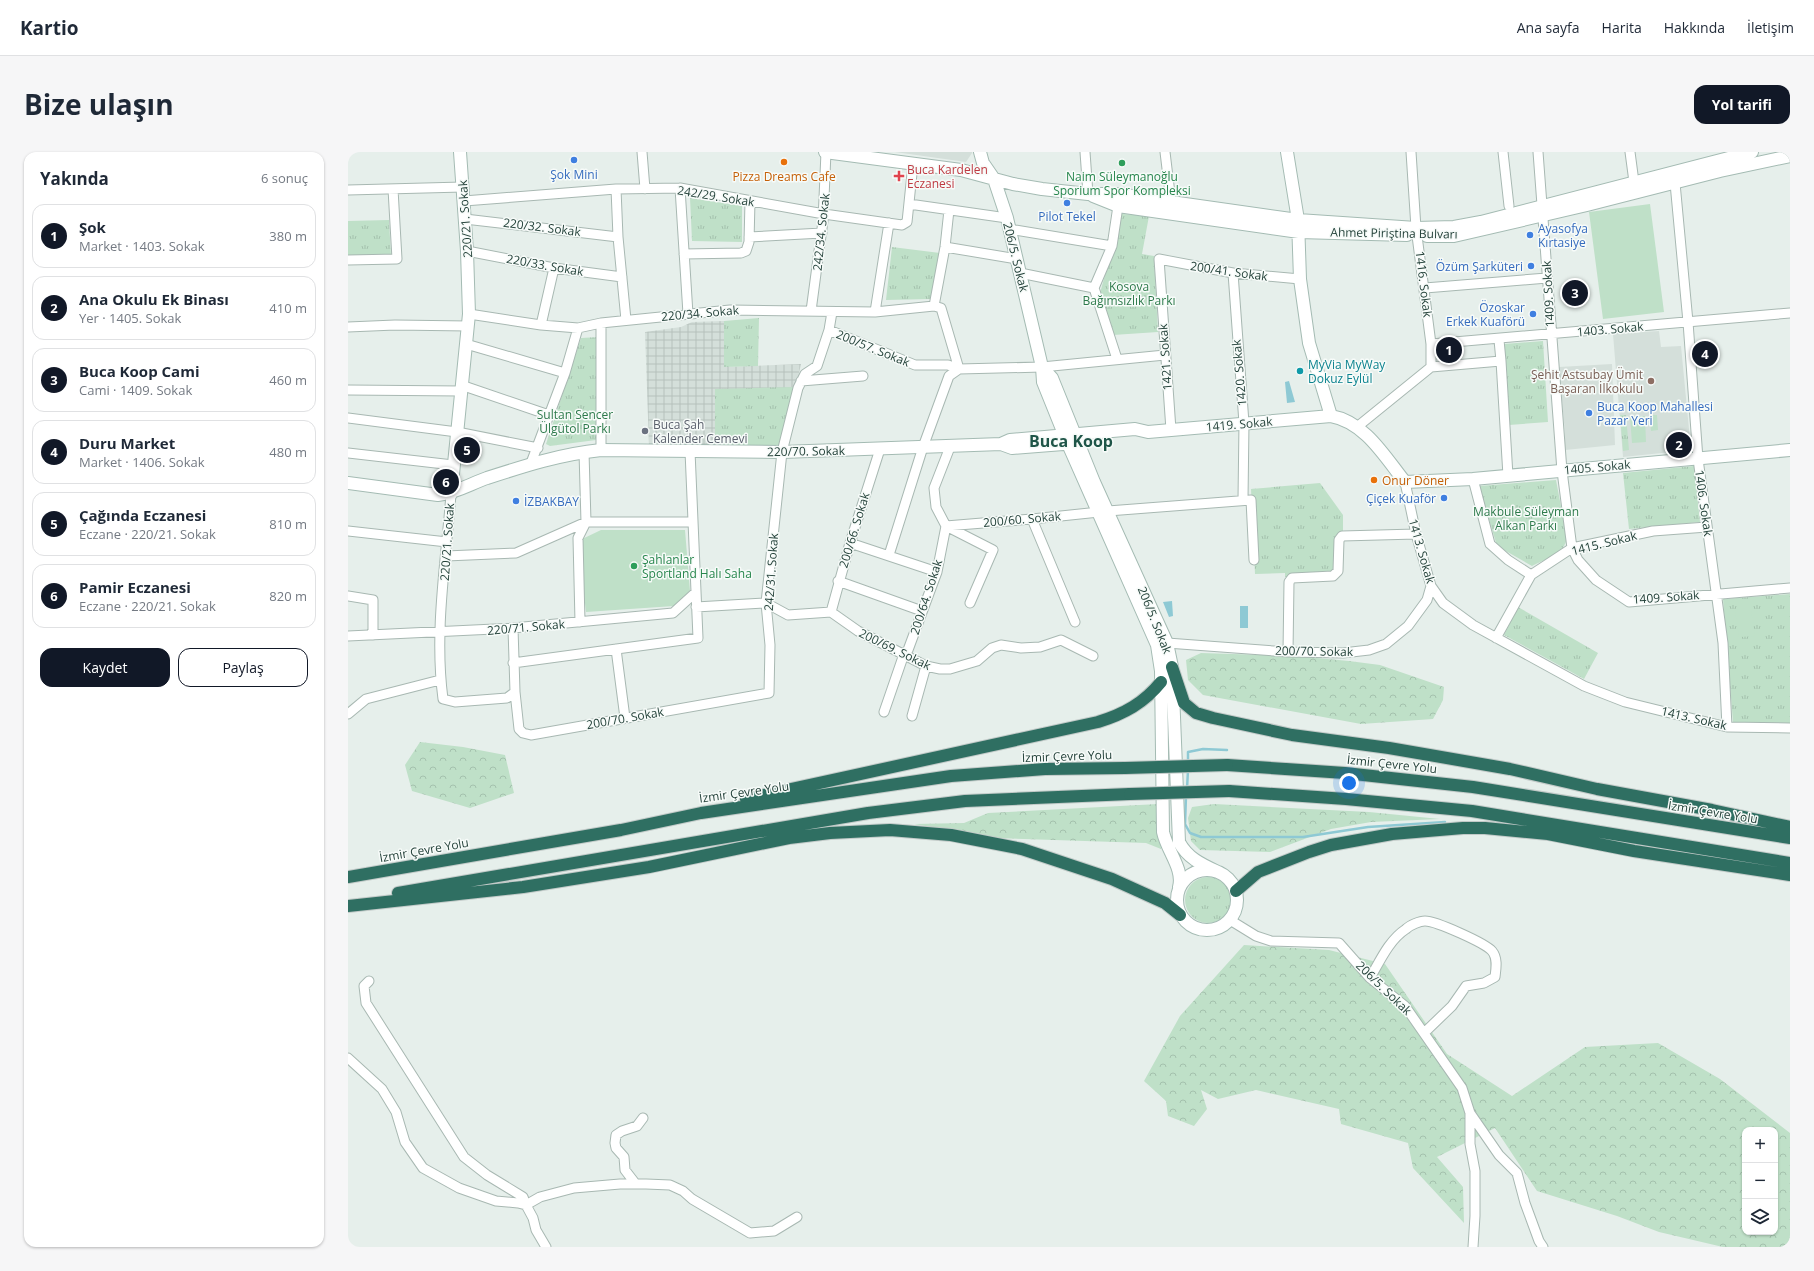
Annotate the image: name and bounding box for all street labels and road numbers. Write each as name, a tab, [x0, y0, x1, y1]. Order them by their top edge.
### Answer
street label: 220/21. Sokak	[454, 179, 476, 259]
street label: 242/29. Sokak	[676, 181, 757, 211]
street label: 242/34. Sokak	[808, 192, 834, 272]
street label: 220/32. Sokak	[502, 214, 582, 240]
street label: 206/5. Sokak	[999, 220, 1033, 294]
street label: Ahmet Piriştina Bulvarı	[1330, 223, 1458, 243]
street label: 220/33. Sokak	[505, 250, 586, 280]
street label: 1416. Sokak	[1411, 250, 1437, 319]
street label: 200/41. Sokak	[1189, 257, 1270, 285]
street label: 1409. Sokak	[1538, 260, 1558, 328]
street label: 220/34. Sokak	[660, 301, 740, 325]
street label: 1403. Sokak	[1576, 318, 1645, 340]
street label: 1421. Sokak	[1154, 322, 1176, 391]
street label: 200/57. Sokak	[834, 325, 913, 371]
street label: 1420. Sokak	[1228, 338, 1250, 407]
street label: 1419. Sokak	[1205, 413, 1274, 435]
street label: 220/70. Sokak	[767, 442, 846, 460]
street label: 1405. Sokak	[1563, 456, 1632, 478]
street label: 1406. Sokak	[1691, 469, 1717, 538]
street label: 200/66. Sokak	[834, 490, 874, 570]
street label: 220/21. Sokak	[436, 502, 458, 582]
street label: 200/60. Sokak	[982, 507, 1062, 531]
street label: 1413. Sokak	[1405, 517, 1440, 586]
street label: 1415. Sokak	[1570, 527, 1639, 559]
street label: 242/31. Sokak	[760, 532, 782, 612]
street label: 200/64. Sokak	[906, 557, 946, 637]
street label: 206/5. Sokak	[1134, 584, 1176, 657]
street label: 1409. Sokak	[1632, 586, 1701, 608]
street label: 220/71. Sokak	[486, 615, 566, 639]
street label: 200/69. Sokak	[856, 624, 934, 674]
street label: 200/70. Sokak	[1275, 642, 1354, 660]
street label: 1413. Sokak	[1660, 702, 1729, 734]
street label: 200/70. Sokak	[585, 703, 666, 733]
street label: İzmir Çevre Yolu	[1021, 746, 1113, 766]
street label: İzmir Çevre Yolu	[1346, 751, 1438, 777]
street label: İzmir Çevre Yolu	[698, 777, 790, 807]
street label: İzmir Çevre Yolu	[1667, 797, 1759, 827]
street label: İzmir Çevre Yolu	[378, 834, 470, 866]
street label: 206/5. Sokak	[1352, 957, 1416, 1019]

